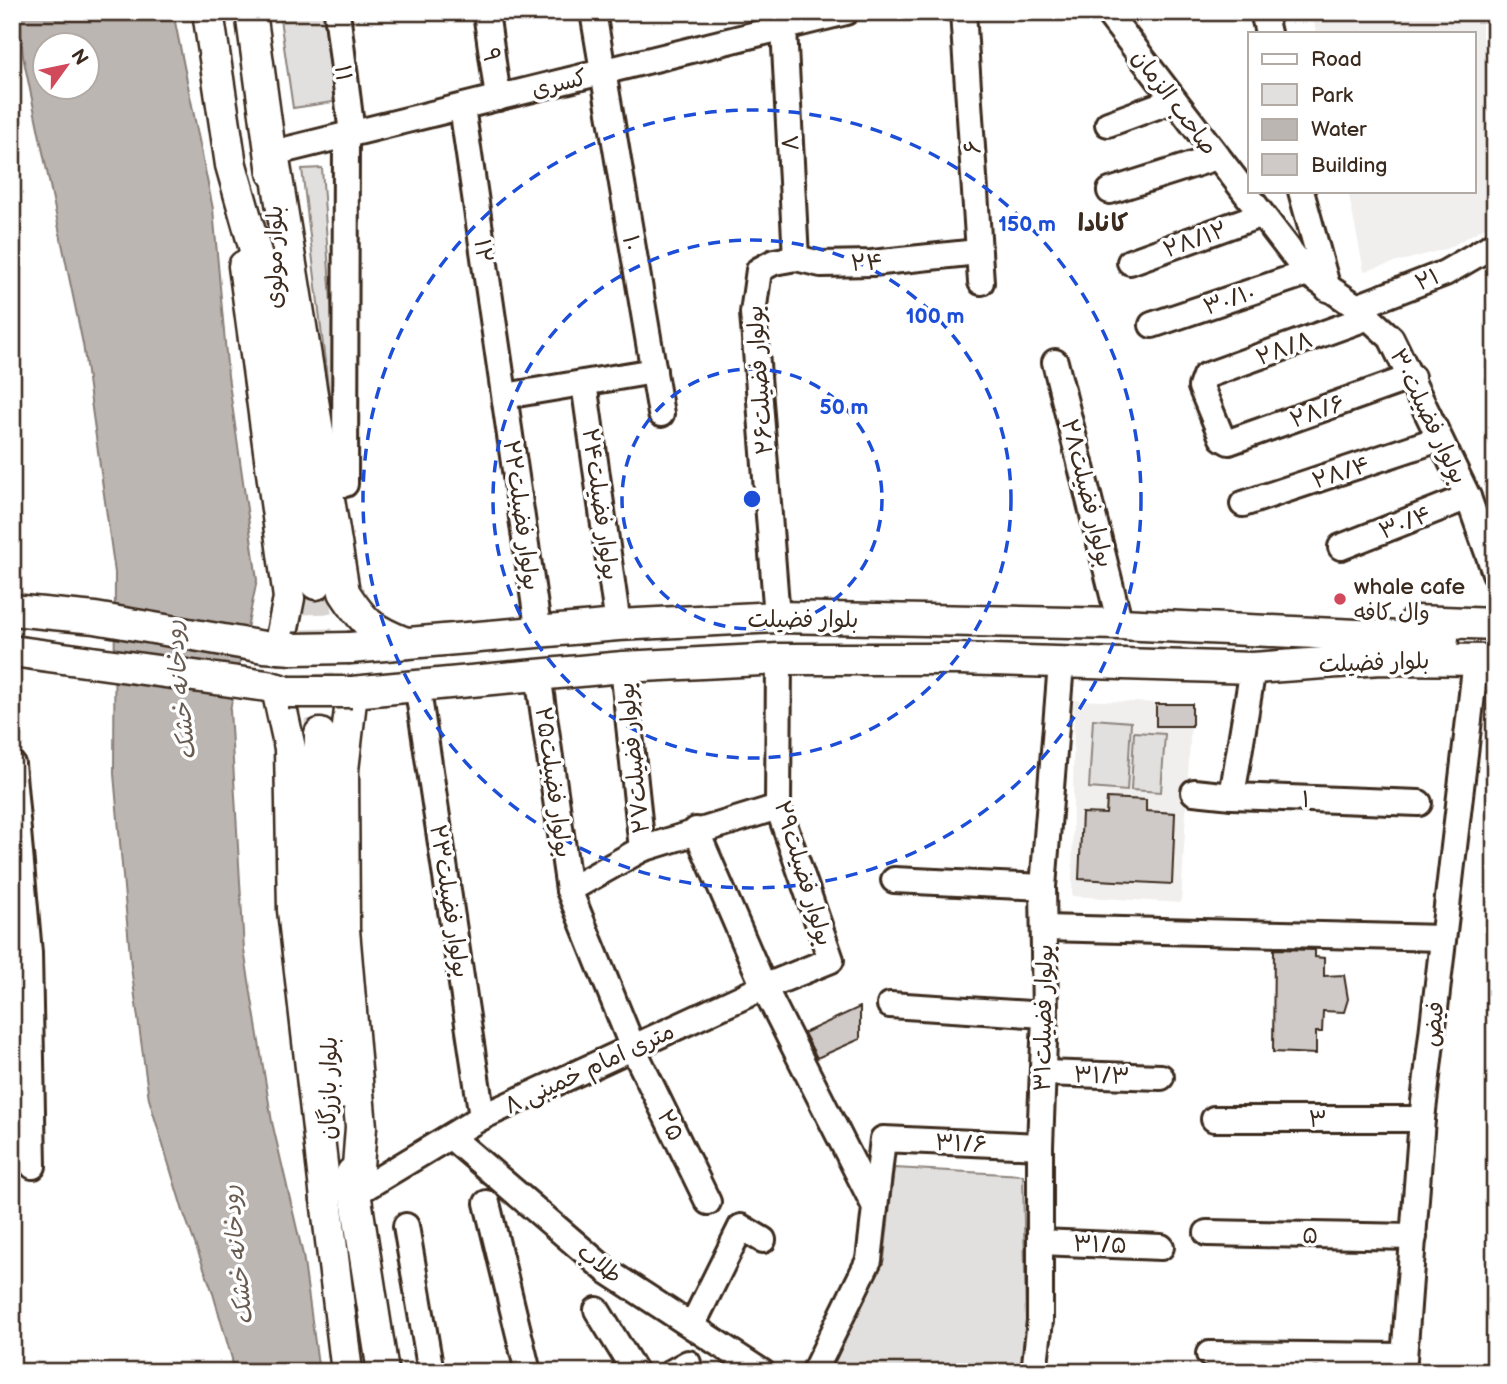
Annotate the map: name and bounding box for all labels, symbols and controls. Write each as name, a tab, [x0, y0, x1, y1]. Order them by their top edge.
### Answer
north arrow	[32, 32, 102, 102]
legend	[1248, 32, 1476, 192]
street label: صاحب الزمان	[1125, 44, 1223, 161]
text: N	[65, 45, 93, 70]
street label: ۹	[476, 46, 506, 64]
text: Road	[1311, 47, 1362, 72]
street label: ۱۱	[328, 63, 358, 83]
street label: کسری	[529, 64, 590, 104]
text: Park	[1311, 83, 1354, 108]
text: Water	[1311, 117, 1367, 142]
street label: ۸	[777, 134, 805, 152]
street label: ۶	[959, 139, 987, 155]
text: Building	[1311, 153, 1387, 178]
street label: بلوار مولوی	[261, 205, 289, 309]
district label: کانادا	[1078, 209, 1129, 238]
text: 150 m	[998, 212, 1056, 237]
street label: ۲۸/۱۲	[1160, 216, 1231, 264]
street label: ۱۰	[616, 233, 646, 253]
street label: ۱۲	[467, 237, 499, 265]
street label: ۲۴	[850, 248, 884, 278]
street label: ۲۱	[1411, 262, 1444, 297]
street label: ۳۰/۱۰	[1200, 278, 1259, 322]
street label: بولوار فضیلت۲۶	[741, 304, 779, 456]
text: 100 m	[906, 304, 964, 329]
street label: ۲۸/۸	[1252, 326, 1316, 372]
street label: بولوار فضیلت۳۰	[1383, 344, 1473, 488]
street label: ۲۸/۶	[1286, 389, 1348, 435]
text: 50 m	[820, 395, 868, 420]
street label: بولوار فضیلت۲۸	[1055, 416, 1119, 570]
street label: بولوار فضیلت۲۴	[575, 426, 625, 582]
street label: بولوار فضیلت۲۲	[497, 438, 545, 592]
street label: ۲۸/۴	[1309, 450, 1374, 495]
centre of rings	[740, 487, 764, 511]
street label: ۳۰/۴	[1375, 500, 1436, 546]
place label: whale cafe وال کافه	[1354, 573, 1465, 627]
marker: whale cafe وال کافه	[1332, 591, 1348, 607]
street label: بلوار فضیلت	[748, 606, 858, 634]
water label: رودخانه خشک	[159, 619, 202, 761]
street label: بلوار فضیلت	[1318, 647, 1430, 679]
street label: بولوار فضیلت۲۷	[612, 681, 656, 835]
street label: بولوار فضیلت۲۵	[529, 705, 577, 859]
street label: ۱	[1301, 786, 1311, 814]
street label: بولوار فضیلت۲۹	[768, 797, 838, 949]
street label: بولوار فضیلت۲۳	[423, 823, 475, 980]
street label: بولوار فضیلت۳۱	[1029, 944, 1059, 1092]
street label: فیض	[1417, 1000, 1451, 1048]
street label: ۸ متری امام خمینی	[500, 1017, 680, 1123]
street label: بلوار بازرگان	[314, 1036, 344, 1140]
street label: ۳۱/۳	[1073, 1061, 1131, 1091]
street label: ۲۵	[651, 1105, 690, 1146]
street label: ۳	[1309, 1106, 1327, 1134]
street label: ۳۱/۶	[934, 1129, 987, 1159]
water label: رودخانه خشک	[216, 1184, 259, 1326]
street label: ۵	[1302, 1222, 1318, 1250]
street label: ۳۱/۵	[1073, 1230, 1127, 1260]
street label: طلاب	[571, 1238, 627, 1290]

